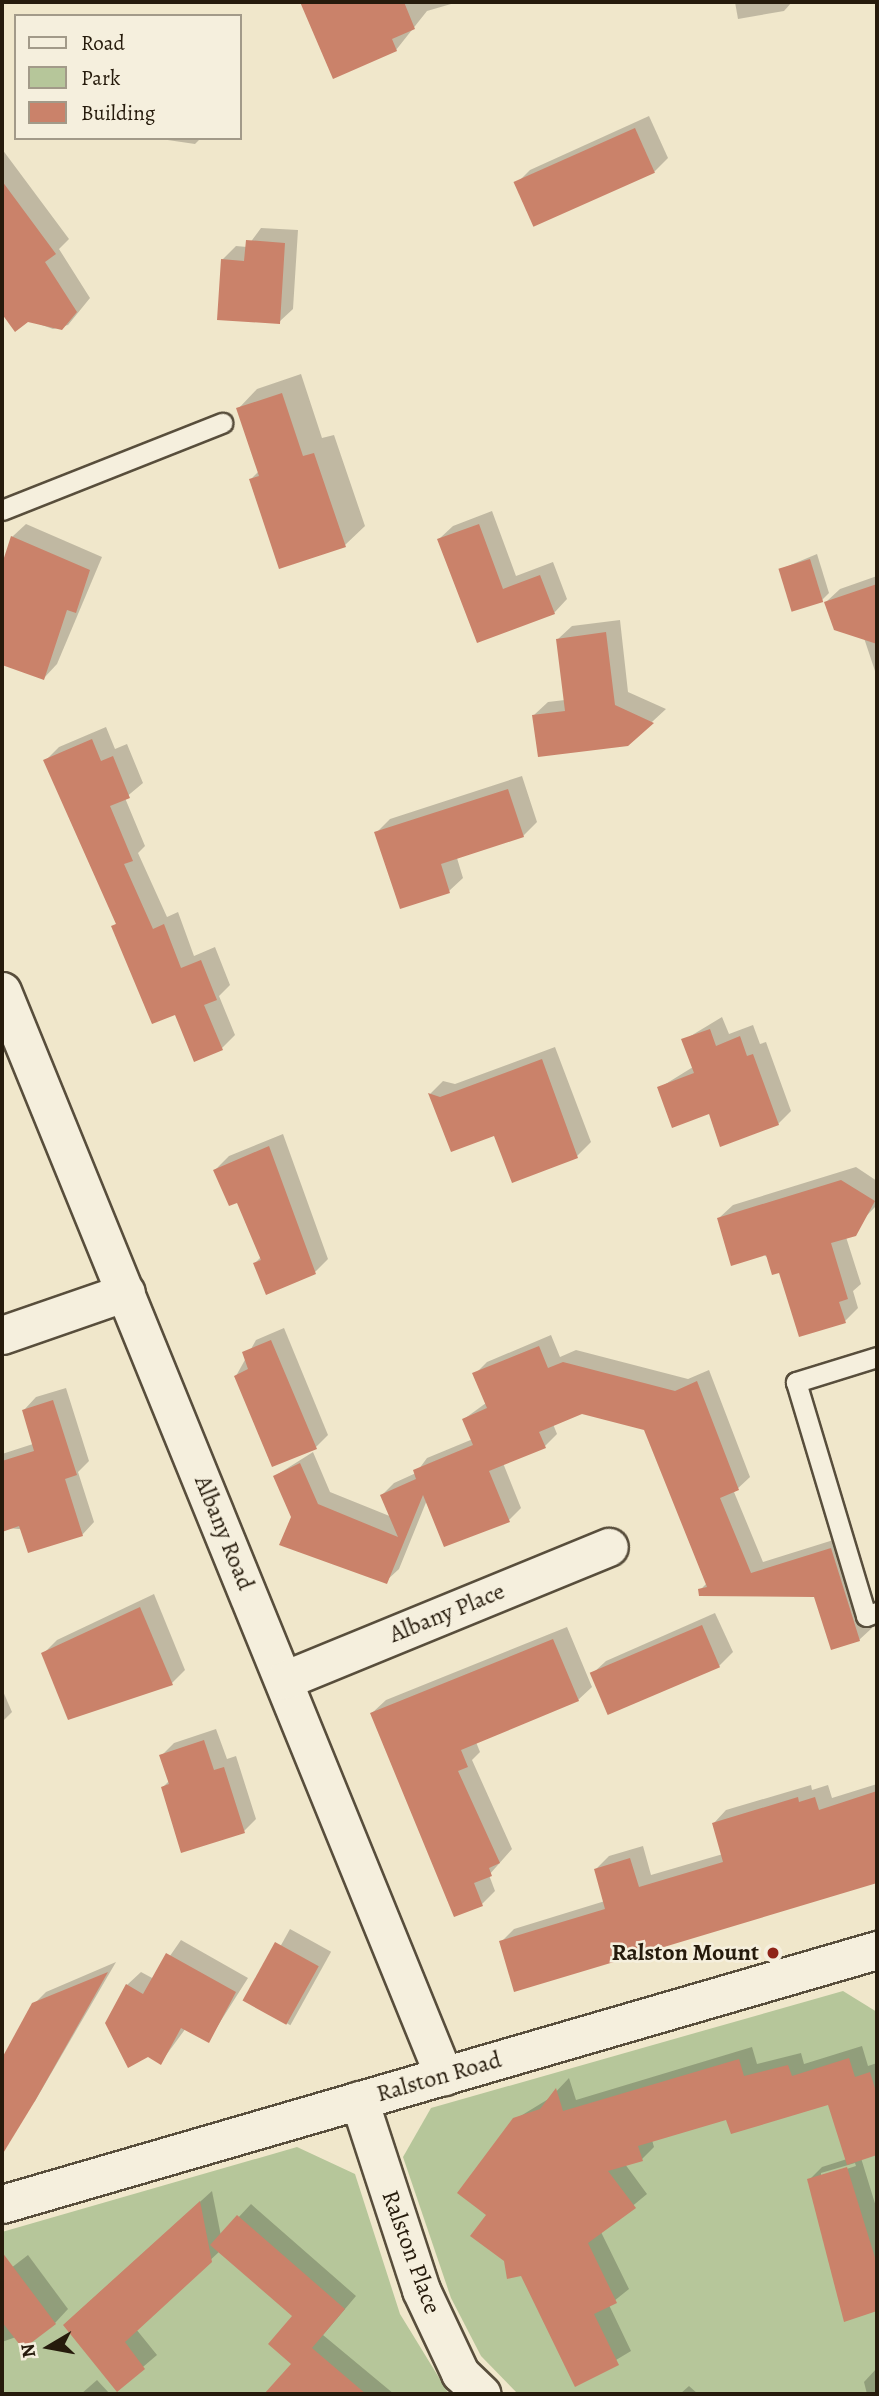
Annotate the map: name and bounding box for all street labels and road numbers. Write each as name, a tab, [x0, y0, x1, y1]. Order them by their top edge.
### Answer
street label: Albany Road	[188, 1472, 260, 1594]
street label: Albany Place	[385, 1577, 509, 1649]
street label: Ralston Road	[373, 2045, 505, 2109]
street label: Ralston Place	[375, 2186, 447, 2318]

